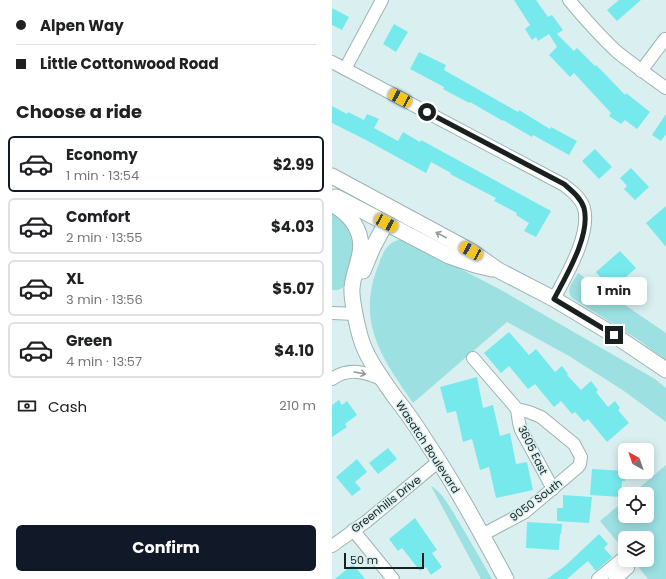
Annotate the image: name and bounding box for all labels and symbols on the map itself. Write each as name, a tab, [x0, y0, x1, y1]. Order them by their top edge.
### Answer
car	[387, 87, 413, 109]
route start	[418, 103, 436, 121]
car	[373, 212, 399, 234]
one-way arrow	[435, 231, 447, 238]
car	[458, 240, 484, 262]
callout: 1 min	[581, 277, 647, 305]
route end	[605, 326, 623, 344]
one-way arrow	[353, 369, 366, 377]
street label: Wasatch Boulevard	[392, 398, 464, 496]
street label: 3605 East	[514, 423, 552, 477]
north arrow	[618, 443, 654, 479]
street label: Greenhills Drive	[348, 471, 424, 536]
street label: 9050 South	[506, 475, 566, 525]
scale bar	[344, 551, 424, 570]

